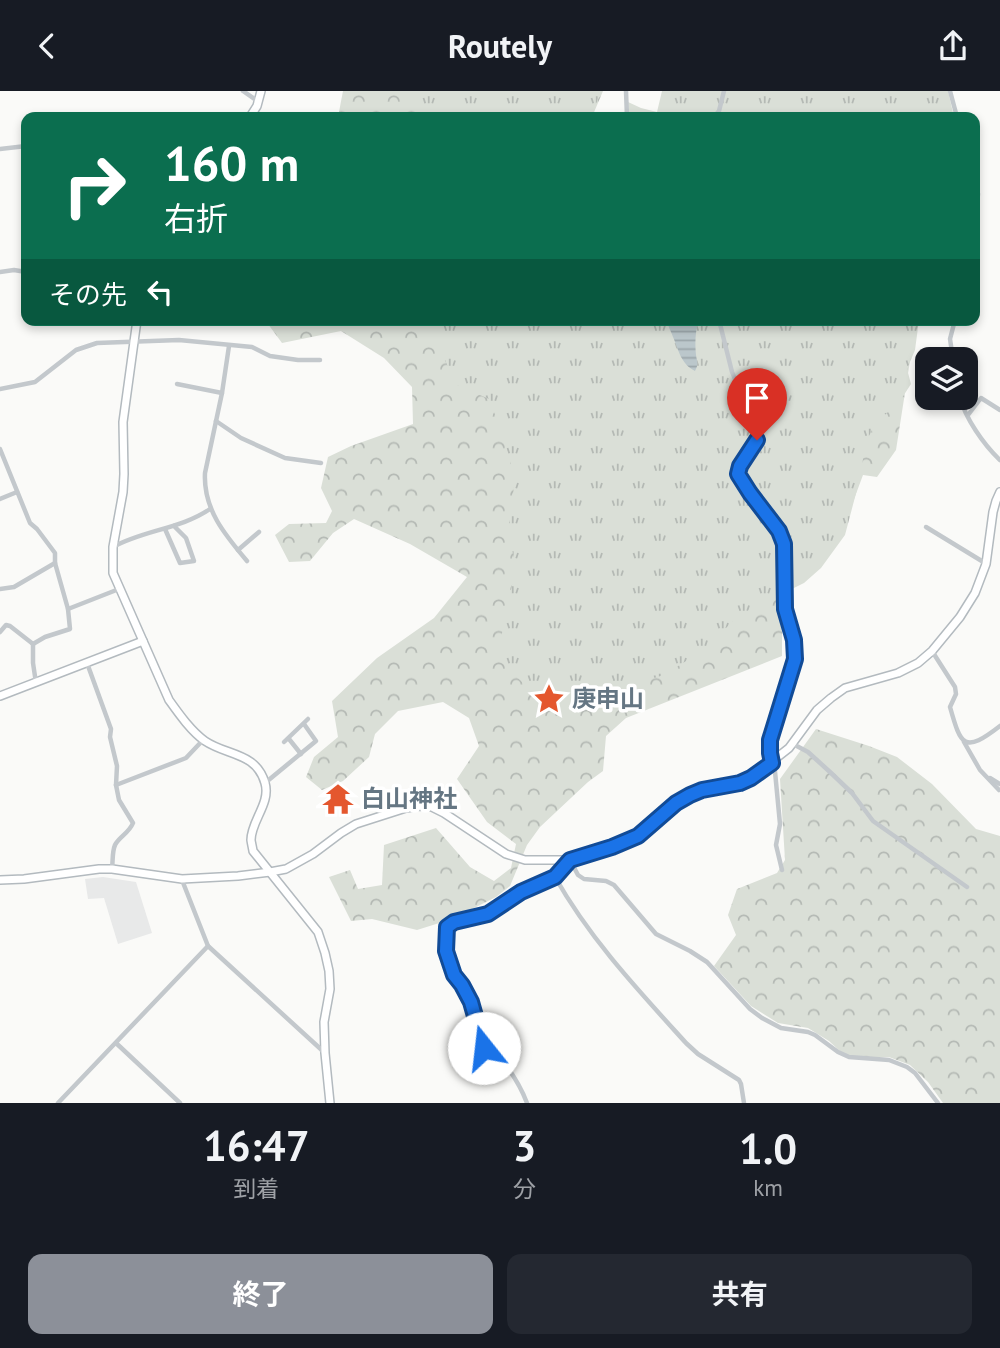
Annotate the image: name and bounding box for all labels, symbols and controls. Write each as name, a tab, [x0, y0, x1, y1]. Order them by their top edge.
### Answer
text: Routely	[448, 25, 552, 67]
icon: back	[28, 27, 66, 65]
icon: share	[934, 27, 972, 65]
text: 160 m	[164, 131, 299, 195]
icon: right	[49, 140, 140, 231]
text: 右折	[164, 197, 228, 239]
icon: left	[141, 273, 179, 311]
text: その先	[49, 278, 127, 311]
map controls	[915, 347, 978, 410]
button: layers	[915, 347, 978, 410]
pin	[727, 368, 787, 440]
icon: arrive	[738, 379, 776, 417]
place icon: 庚申山	[532, 682, 566, 716]
place label: 庚申山	[572, 683, 644, 714]
temple icon: 白山神社	[321, 782, 355, 816]
place label: 白山神社	[361, 783, 457, 814]
position arrow	[447, 1011, 521, 1085]
text: 16:47	[203, 1118, 309, 1173]
text: 3	[512, 1118, 536, 1173]
text: 1.0	[739, 1121, 797, 1176]
text: km	[753, 1173, 783, 1202]
text: 到着	[233, 1174, 279, 1203]
text: 分	[513, 1174, 536, 1203]
button: 終了	[28, 1254, 493, 1334]
button: 共有	[507, 1254, 972, 1334]

